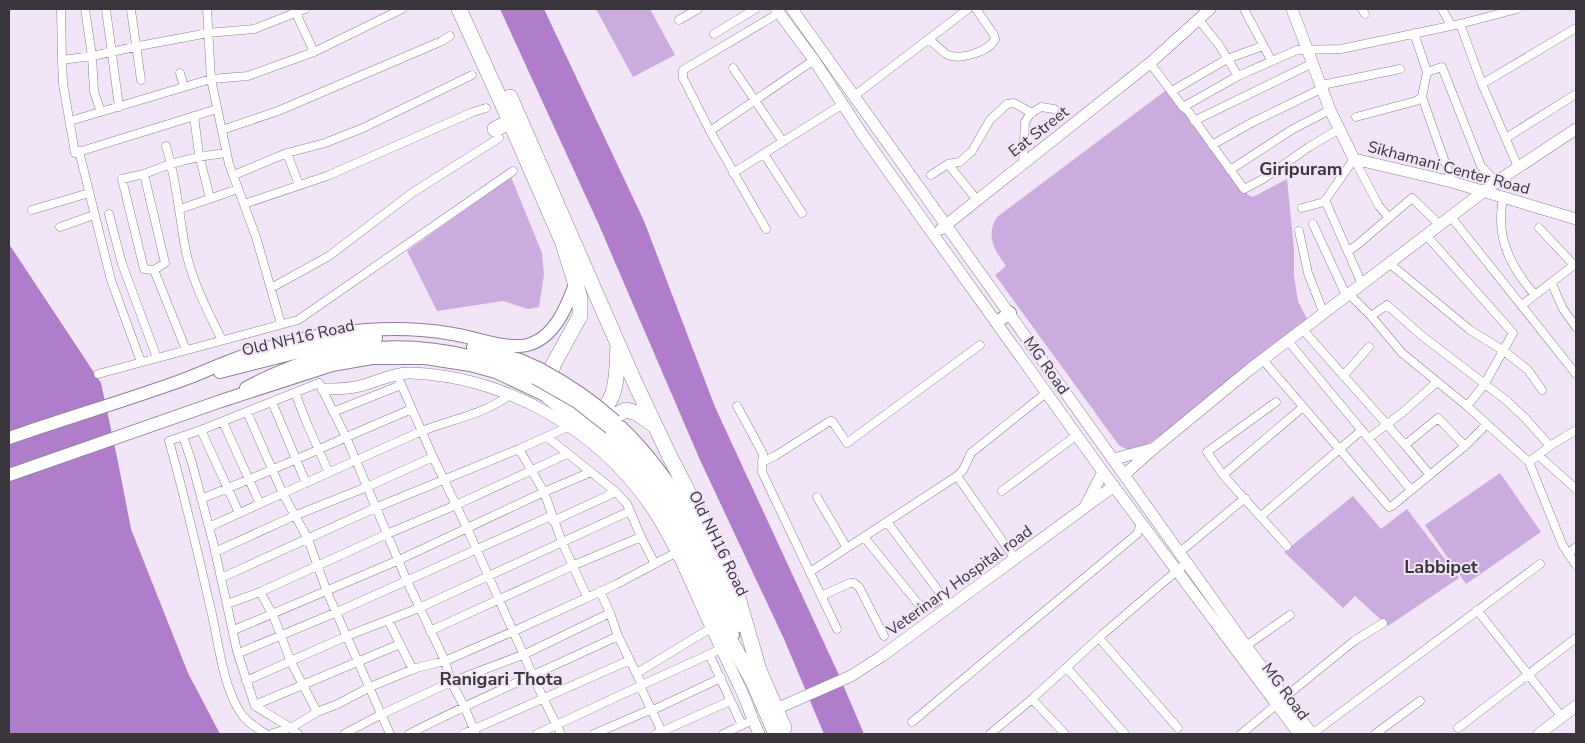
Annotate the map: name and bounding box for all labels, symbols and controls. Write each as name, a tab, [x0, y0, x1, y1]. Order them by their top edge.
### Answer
street label: Eat Street	[1004, 101, 1074, 162]
street label: Sikhamani Center Road	[1365, 136, 1532, 200]
district label: Giripuram	[1259, 157, 1343, 181]
street label: Old NH16 Road	[240, 314, 357, 362]
street label: MG Road	[1018, 332, 1074, 399]
street label: Old NH16 Road	[683, 487, 753, 600]
street label: Veterinary Hospital road	[881, 520, 1037, 642]
district label: Labbipet	[1404, 555, 1478, 579]
street label: MG Road	[1256, 658, 1314, 725]
district label: Ranigari Thota	[439, 667, 563, 691]

